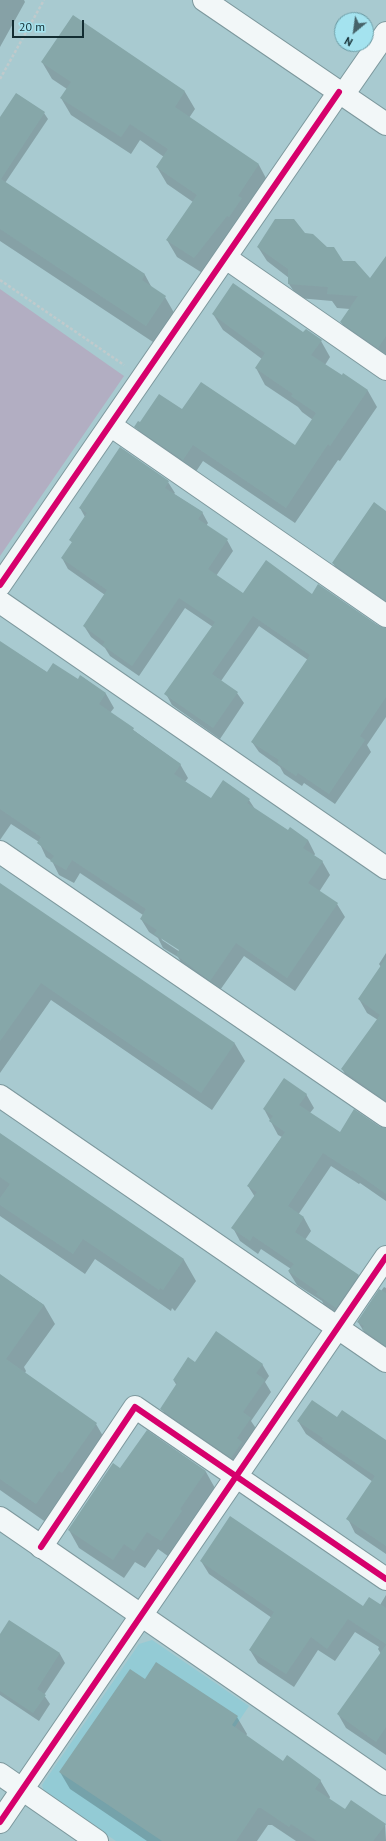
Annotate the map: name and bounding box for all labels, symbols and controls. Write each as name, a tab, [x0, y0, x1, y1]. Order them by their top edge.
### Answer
scale bar	[14, 12, 86, 38]
north arrow	[334, 12, 374, 52]
text: 20 m	[19, 19, 45, 34]
text: N	[342, 34, 355, 50]

